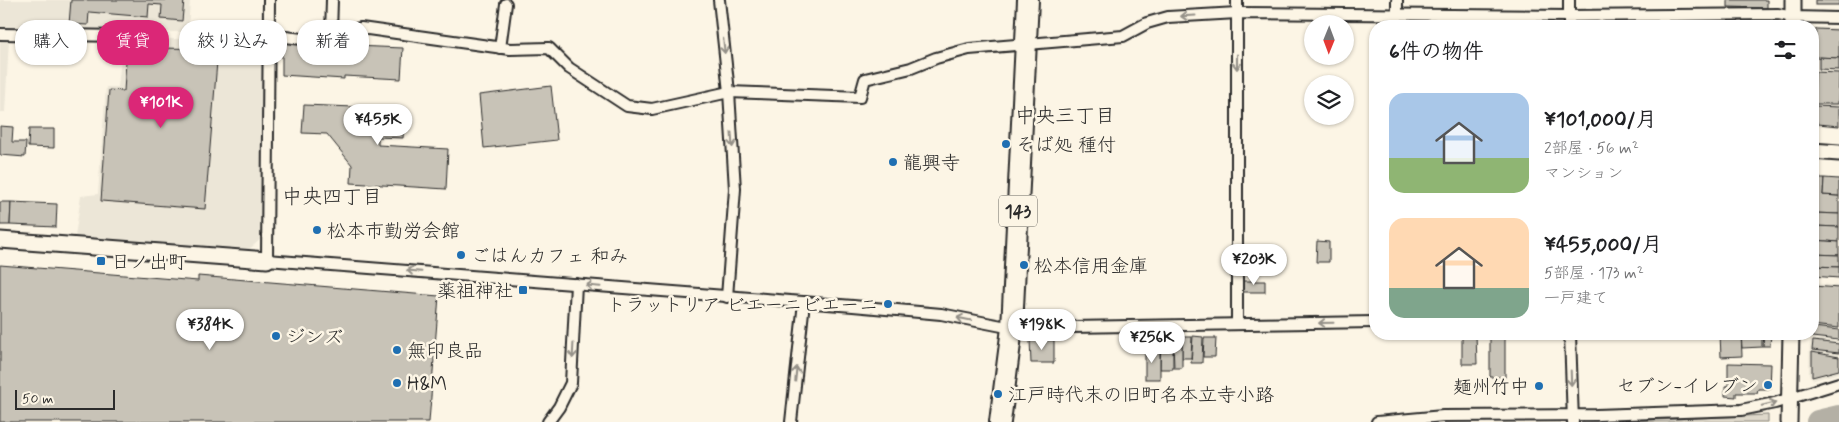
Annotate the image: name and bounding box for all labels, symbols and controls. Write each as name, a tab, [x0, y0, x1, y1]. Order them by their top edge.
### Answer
one-way arrow	[1181, 11, 1197, 20]
north arrow	[1304, 15, 1354, 65]
map controls	[1304, 15, 1354, 125]
chip: 購入	[15, 20, 87, 65]
chip: 賃貸	[97, 20, 169, 65]
chip: 絞り込み	[179, 20, 287, 65]
chip: 新着	[297, 20, 369, 65]
icon: filters	[1771, 36, 1799, 64]
one-way arrow	[719, 38, 729, 54]
text: 6件の物件	[1389, 38, 1484, 66]
one-way arrow	[1232, 54, 1242, 70]
button: layers	[1304, 75, 1354, 125]
pin: ¥101K	[126, 86, 196, 129]
text: ¥101K	[139, 92, 183, 113]
district label: 中央三丁目	[1015, 103, 1115, 130]
pin: ¥455K	[343, 104, 413, 146]
text: ¥101,000/月	[1544, 106, 1657, 134]
text: ¥455K	[354, 109, 402, 130]
icon: home	[1429, 113, 1489, 173]
one-way arrow	[728, 132, 737, 148]
place label: そば処 種付	[1016, 133, 1116, 158]
marker: そば処 種付	[1000, 138, 1012, 150]
text: 2部屋 · 56 m²	[1544, 138, 1639, 159]
place label: 龍興寺	[903, 151, 960, 176]
marker: 龍興寺	[887, 156, 899, 168]
text: マンション	[1544, 163, 1623, 184]
district label: 中央四丁目	[282, 184, 382, 211]
road number: 143	[999, 196, 1037, 227]
place label: 松本市勤労会館	[327, 219, 460, 244]
marker: 松本市勤労会館	[311, 224, 323, 236]
text: ¥455,000/月	[1544, 231, 1662, 259]
icon: home	[1429, 238, 1489, 298]
place label: ごはんカフェ 和み	[471, 244, 628, 269]
pin: ¥203K	[1219, 244, 1289, 286]
marker: ごはんカフェ 和み	[455, 249, 467, 261]
text: ¥203K	[1232, 249, 1276, 270]
place label: 日ノ出町	[111, 250, 187, 275]
place label: 松本信用金庫	[1034, 254, 1148, 279]
marker: 日ノ出町	[95, 255, 107, 267]
marker: 松本信用金庫	[1018, 259, 1030, 271]
text: 5部屋 · 173 m²	[1544, 263, 1644, 284]
one-way arrow	[406, 267, 422, 276]
place label: 薬祖神社	[437, 279, 513, 304]
one-way arrow	[586, 281, 602, 290]
marker: 薬祖神社	[517, 284, 529, 296]
text: 一戸建て	[1544, 288, 1608, 309]
place label: トラットリア ビエーニビエーニ	[607, 293, 878, 318]
marker: トラットリア ビエーニビエーニ	[882, 298, 894, 310]
pin: ¥384K	[175, 308, 245, 351]
pin: ¥198K	[1007, 308, 1077, 351]
one-way arrow	[957, 313, 973, 323]
text: ¥384K	[187, 314, 233, 335]
text: ¥198K	[1019, 314, 1065, 335]
one-way arrow	[1319, 318, 1335, 328]
pin: ¥256K	[1117, 322, 1187, 364]
place label: ジンズ	[286, 325, 343, 350]
text: ¥256K	[1130, 327, 1174, 348]
marker: ジンズ	[270, 330, 282, 342]
place label: 無印良品	[407, 339, 483, 364]
one-way arrow	[569, 342, 578, 358]
marker: 無印良品	[391, 344, 403, 356]
one-way arrow	[792, 366, 801, 382]
one-way arrow	[1566, 370, 1576, 386]
place label: H&M	[407, 372, 447, 397]
place label: セブン-イレブン	[1616, 374, 1758, 399]
place label: 麺州竹中	[1453, 375, 1529, 400]
marker: H&M	[391, 377, 403, 389]
marker: セブン-イレブン	[1762, 379, 1774, 391]
marker: 麺州竹中	[1533, 380, 1545, 392]
place label: 江戸時代末の旧町名本立寺小路	[1008, 383, 1274, 408]
scale bar	[15, 387, 115, 410]
marker: 江戸時代末の旧町名本立寺小路	[992, 388, 1004, 400]
text: 50 m	[22, 390, 53, 408]
one-way arrow	[1760, 399, 1776, 408]

